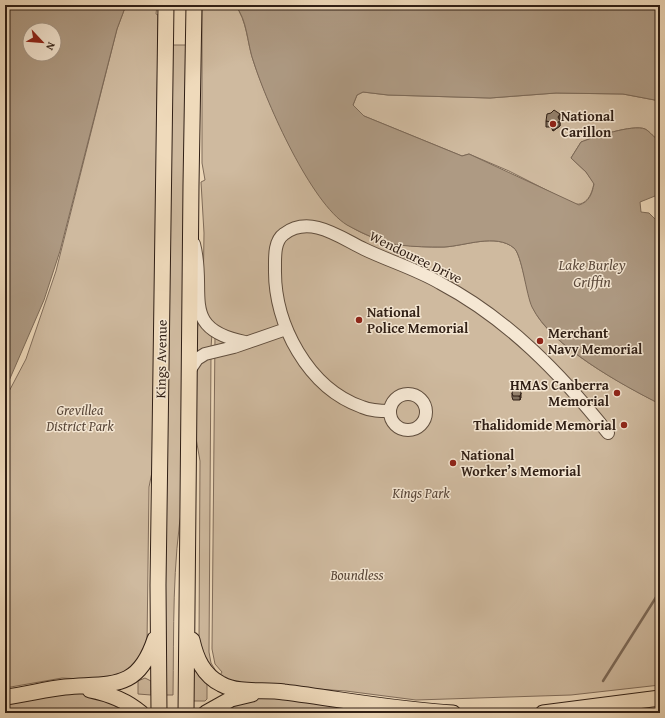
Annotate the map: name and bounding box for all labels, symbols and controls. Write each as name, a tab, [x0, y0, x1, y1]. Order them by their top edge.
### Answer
north arrow	[22, 22, 62, 62]
text: N	[42, 40, 60, 54]
place label: National Carillon	[561, 106, 615, 142]
marker: National Carillon	[548, 119, 558, 129]
street label: Wendouree Drive	[366, 226, 466, 288]
water label: Lake Burley Griffin	[557, 254, 626, 292]
place label: National Police Memorial	[367, 302, 469, 338]
marker: National Police Memorial	[354, 315, 364, 325]
street label: Kings Avenue	[150, 319, 172, 399]
place label: Merchant Navy Memorial	[548, 323, 643, 359]
marker: Merchant Navy Memorial	[535, 336, 545, 346]
place label: HMAS Canberra Memorial	[510, 375, 610, 411]
marker: HMAS Canberra Memorial	[612, 388, 622, 398]
park label: Grevillea District Park	[45, 400, 114, 436]
place label: Thalidomide Memorial	[473, 415, 617, 435]
marker: Thalidomide Memorial	[619, 420, 629, 430]
place label: National Worker’s Memorial	[461, 445, 581, 481]
marker: National Worker’s Memorial	[448, 458, 458, 468]
park label: Kings Park	[391, 483, 450, 503]
park label: Boundless	[329, 565, 384, 585]

